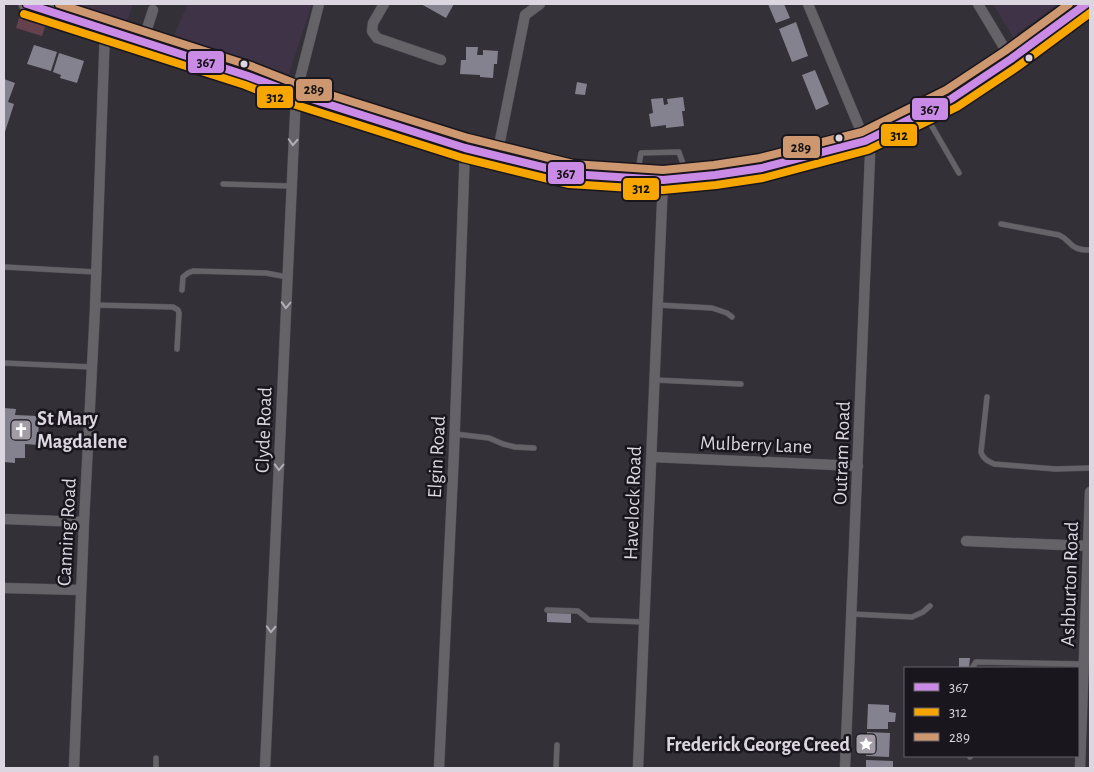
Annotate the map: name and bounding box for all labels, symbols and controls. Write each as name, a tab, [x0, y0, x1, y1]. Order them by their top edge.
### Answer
line badge: 367	[187, 50, 225, 74]
unlabelled marker	[1024, 53, 1034, 63]
text: 367	[197, 56, 215, 70]
unlabelled marker	[239, 59, 249, 69]
line badge: 289	[295, 78, 333, 102]
text: 289	[304, 83, 324, 97]
line badge: 312	[256, 85, 294, 109]
text: 312	[266, 91, 284, 105]
line badge: 367	[911, 97, 949, 121]
text: 367	[921, 103, 939, 117]
line badge: 312	[880, 123, 918, 147]
text: 312	[890, 129, 908, 143]
unlabelled marker	[834, 133, 844, 143]
line badge: 289	[782, 135, 821, 159]
one-way arrow	[288, 139, 299, 147]
text: 289	[791, 141, 811, 155]
line badge: 367	[547, 161, 585, 185]
text: 367	[557, 167, 575, 181]
line badge: 312	[622, 177, 660, 201]
text: 312	[632, 182, 650, 196]
one-way arrow	[280, 301, 291, 309]
street label: Clyde Road	[253, 387, 275, 473]
street label: Outram Road	[830, 401, 854, 505]
place label: St Mary Magdalene	[37, 409, 127, 452]
street label: Elgin Road	[425, 415, 449, 499]
church icon: St Mary Magdalene	[9, 418, 33, 442]
street label: Mulberry Lane	[700, 433, 812, 457]
street label: Havelock Road	[621, 446, 645, 561]
one-way arrow	[273, 463, 284, 471]
street label: Canning Road	[54, 478, 80, 586]
street label: Ashburton Road	[1058, 521, 1082, 647]
one-way arrow	[266, 626, 277, 634]
legend	[904, 667, 1079, 757]
text: 367	[949, 680, 969, 695]
text: 312	[949, 705, 967, 720]
text: 289	[949, 730, 970, 745]
place icon: Frederick George Creed	[854, 732, 878, 756]
place label: Frederick George Creed	[666, 735, 850, 755]

